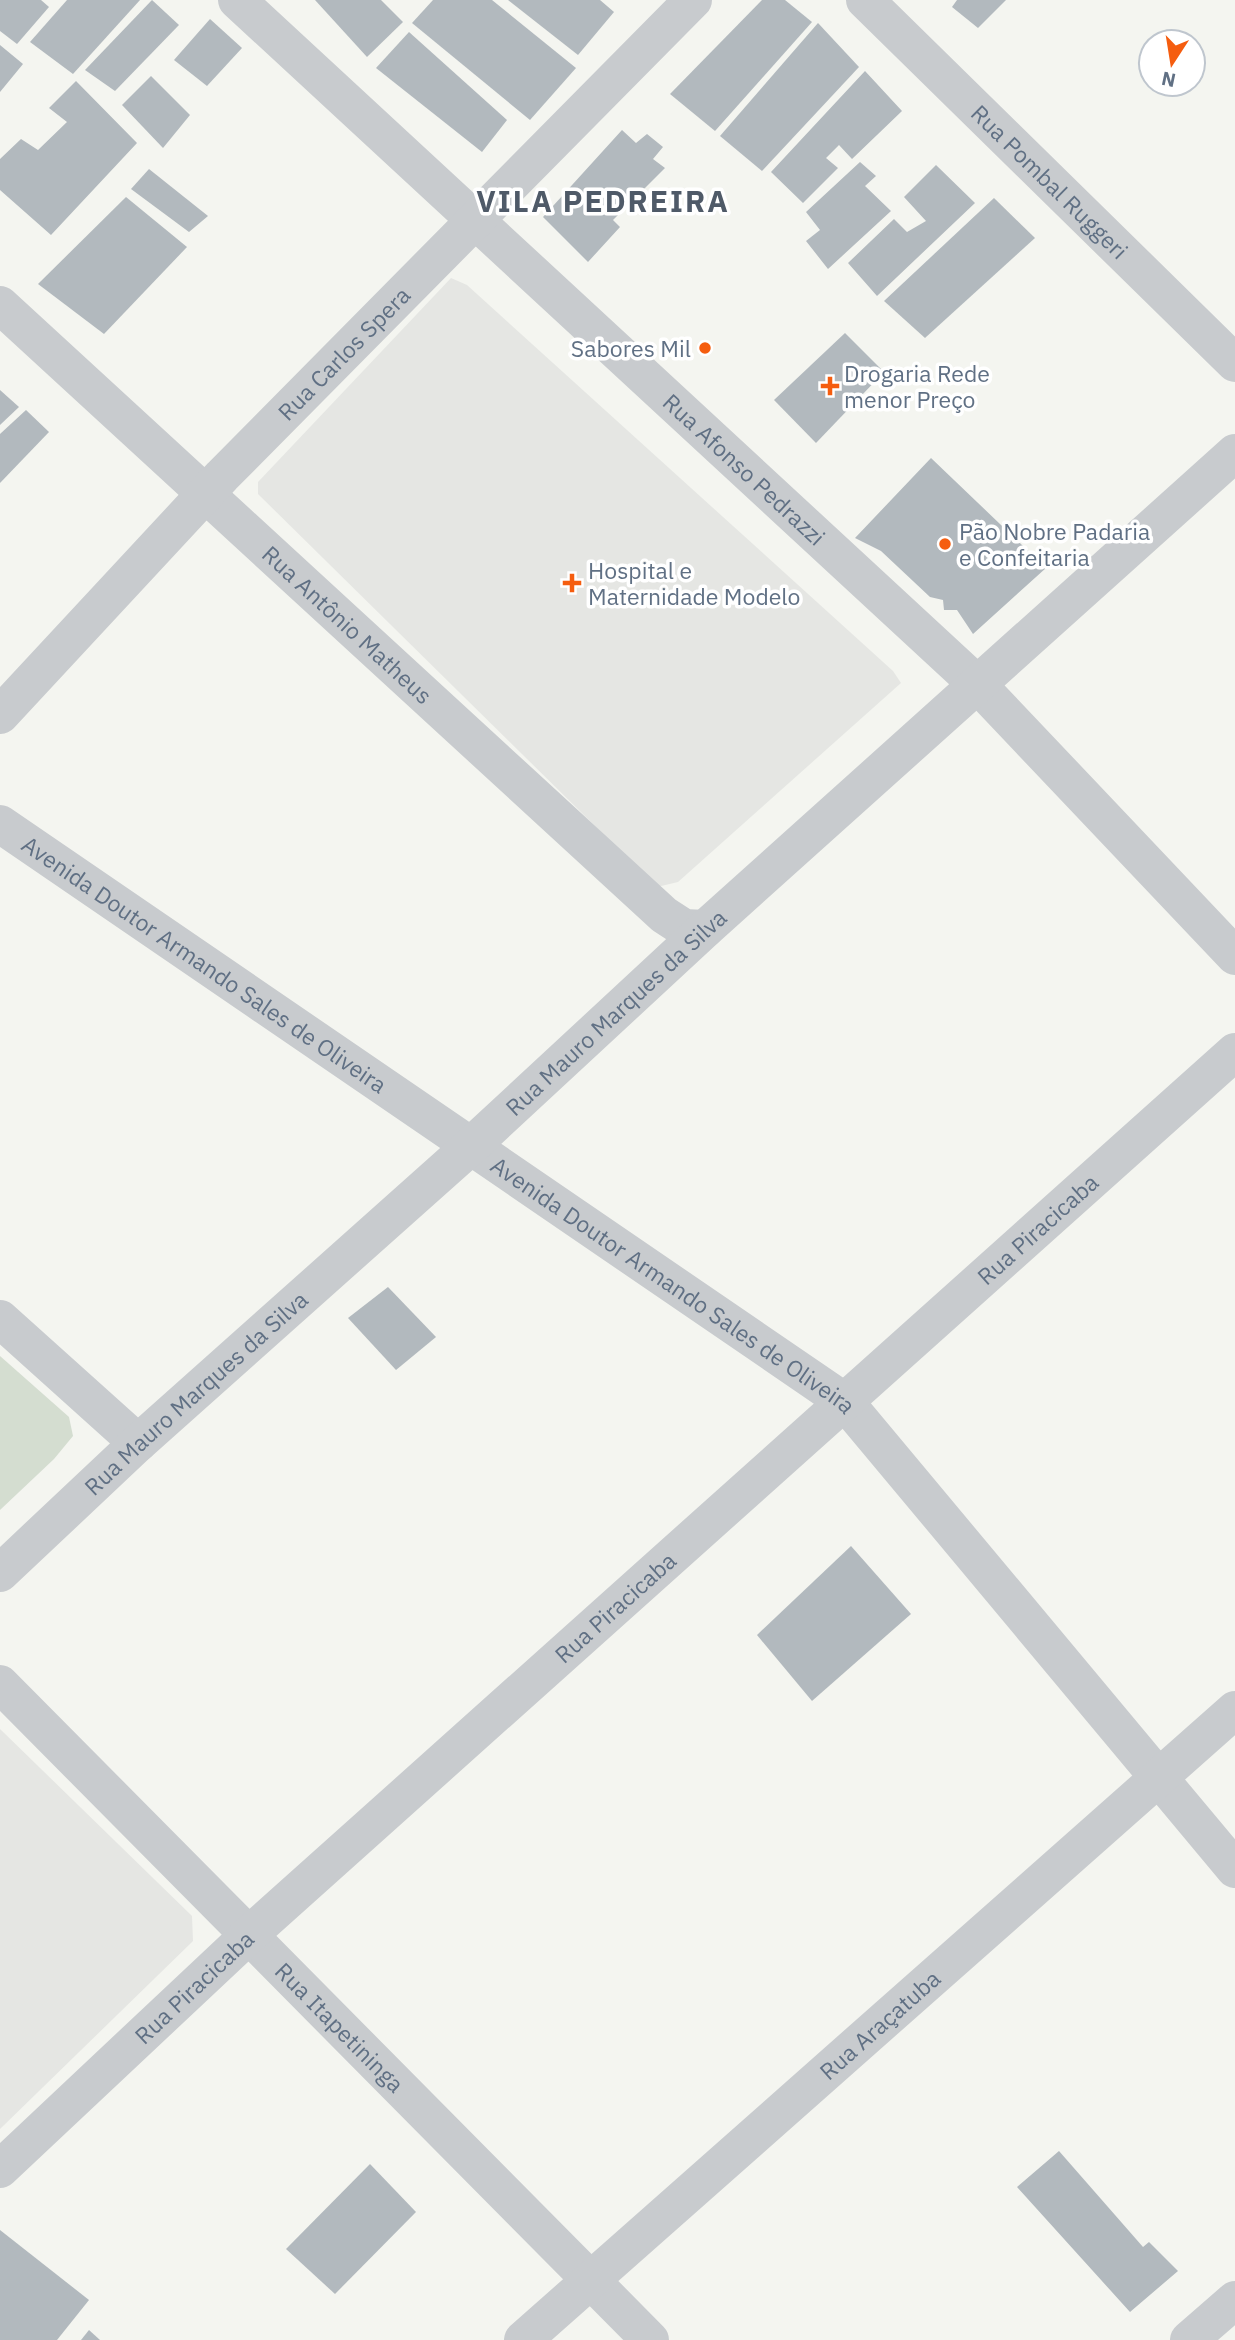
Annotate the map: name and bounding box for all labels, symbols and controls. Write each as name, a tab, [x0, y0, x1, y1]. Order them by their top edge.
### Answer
north arrow	[1137, 28, 1207, 98]
text: N	[1159, 66, 1178, 93]
street label: Rua Pombal Ruggeri	[965, 98, 1135, 265]
district label: VILA PEDREIRA	[476, 181, 730, 220]
street label: Rua Carlos Spera	[271, 280, 416, 426]
place label: Sabores Mil	[571, 333, 691, 363]
marker: Sabores Mil	[697, 340, 713, 356]
place label: Drogaria Rede menor Preço	[844, 358, 990, 414]
marker: Drogaria Rede menor Preço	[822, 378, 838, 394]
street label: Rua Afonso Pedrazzi	[657, 387, 832, 551]
place label: Pão Nobre Padaria e Confeitaria	[959, 516, 1150, 572]
marker: Pão Nobre Padaria e Confeitaria	[937, 536, 953, 552]
street label: Rua Antônio Matheus	[256, 539, 439, 710]
place label: Hospital e Maternidade Modelo	[588, 555, 801, 611]
marker: Hospital e Maternidade Modelo	[562, 573, 582, 593]
street label: Avenida Doutor Armando Sales de Oliveira	[16, 829, 393, 1099]
street label: Rua Mauro Marques da Silva	[499, 902, 733, 1122]
street label: Avenida Doutor Armando Sales de Oliveira	[485, 1149, 863, 1419]
street label: Rua Piracicaba	[970, 1167, 1104, 1291]
street label: Rua Mauro Marques da Silva	[77, 1284, 314, 1501]
street label: Rua Piracicaba	[548, 1545, 682, 1669]
street label: Rua Piracicaba	[128, 1924, 260, 2050]
street label: Rua Itapetininga	[269, 1956, 411, 2098]
street label: Rua Araçatuba	[813, 1963, 946, 2086]

